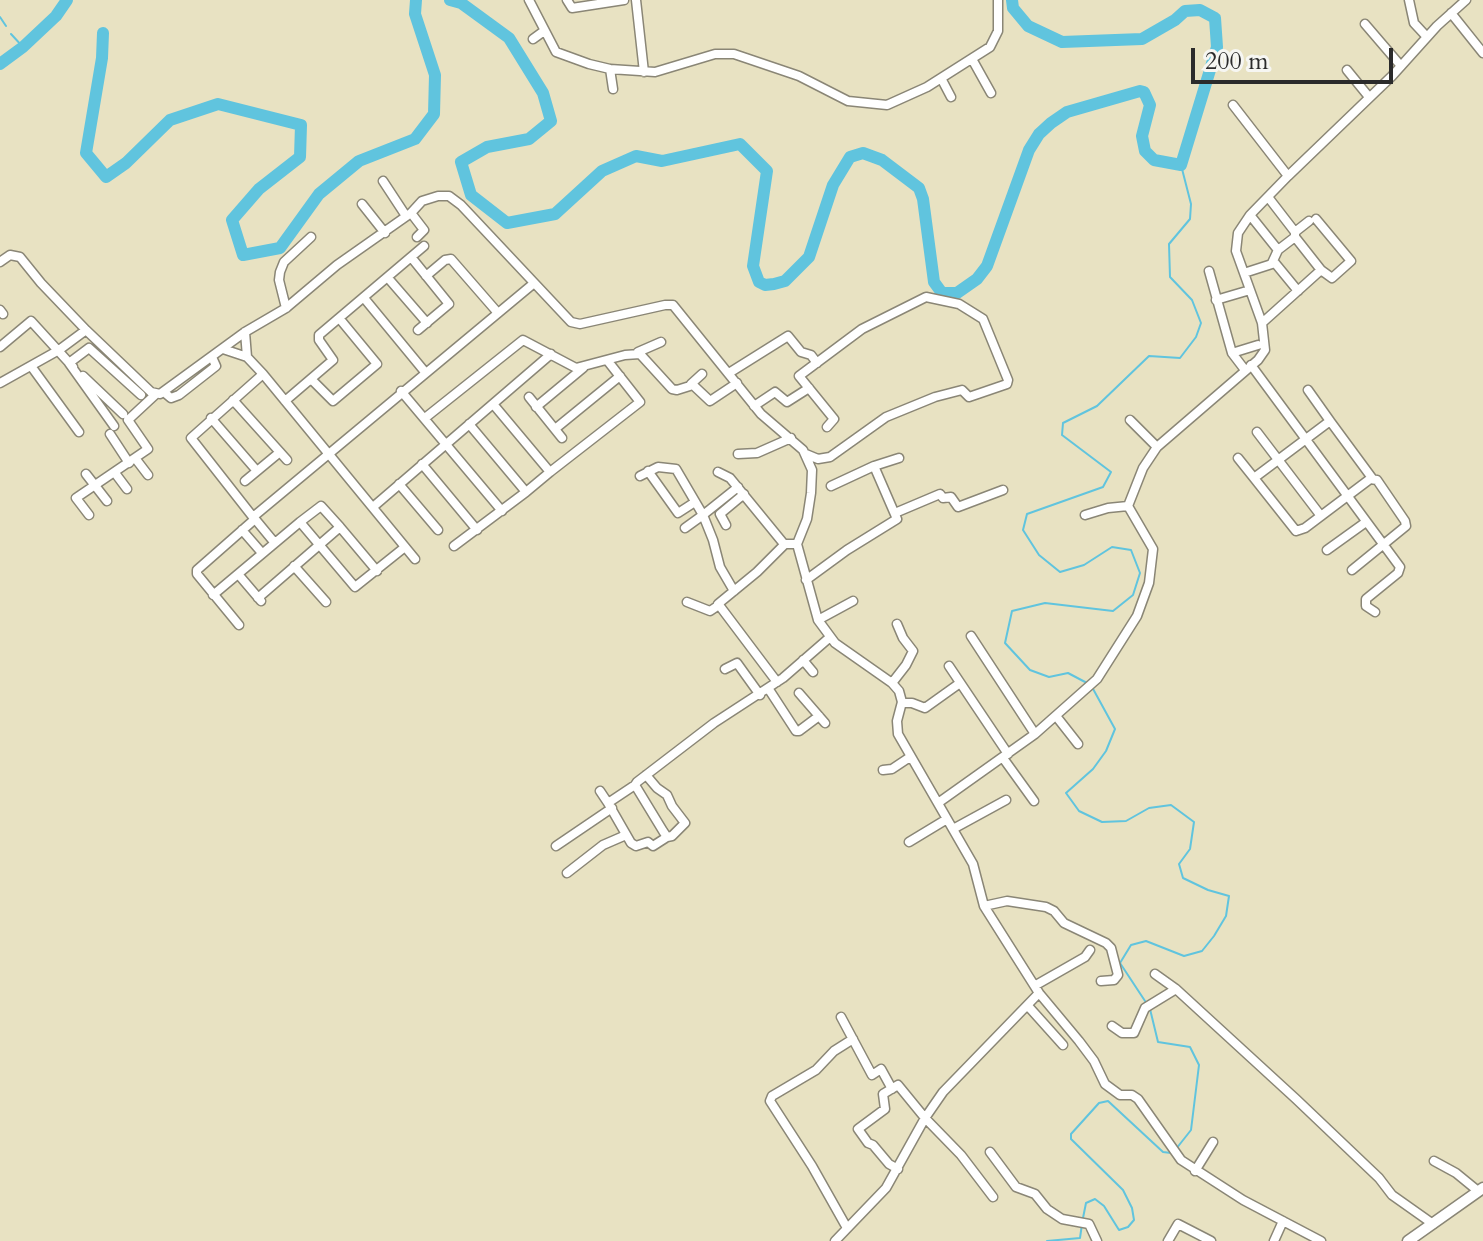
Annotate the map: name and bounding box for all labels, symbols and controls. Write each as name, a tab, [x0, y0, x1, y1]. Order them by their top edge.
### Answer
scale bar	[1195, 32, 1397, 82]
text: 200 m	[1205, 45, 1269, 78]

